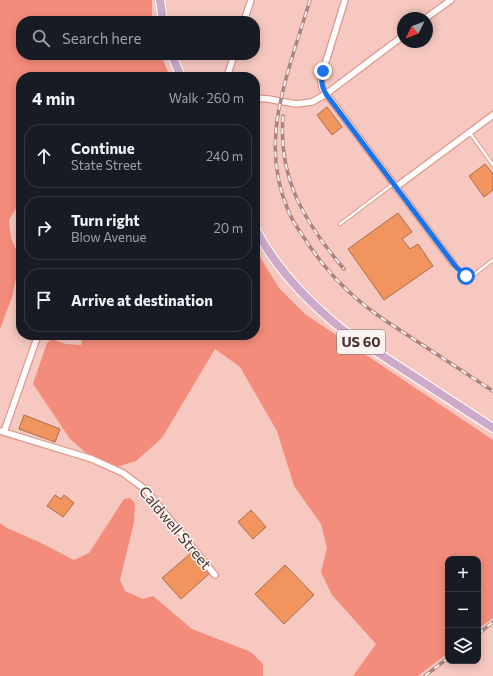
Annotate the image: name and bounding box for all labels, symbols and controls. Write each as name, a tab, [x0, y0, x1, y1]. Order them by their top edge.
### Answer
north arrow	[397, 12, 433, 48]
search box	[16, 16, 260, 60]
icon: search	[30, 27, 52, 49]
text: Search here	[62, 29, 141, 47]
route end	[314, 62, 332, 80]
text: 4 min	[32, 88, 75, 109]
text: Walk · 260 m	[169, 90, 244, 106]
text: Continue	[71, 139, 135, 157]
icon: ahead	[33, 145, 55, 167]
text: 240 m	[206, 148, 243, 164]
text: State Street	[71, 157, 142, 173]
text: Turn right	[71, 211, 140, 229]
icon: right	[33, 217, 55, 239]
text: 20 m	[214, 220, 243, 236]
text: Blow Avenue	[71, 229, 146, 245]
route start	[457, 267, 475, 285]
icon: arrive	[33, 289, 55, 311]
text: Arrive at destination	[71, 291, 213, 309]
road number: US 60	[337, 330, 385, 354]
street label: Caldwell Street	[136, 482, 216, 573]
map controls	[445, 556, 481, 664]
button: +	[445, 556, 481, 592]
button: −	[445, 592, 481, 628]
button: layers	[445, 628, 481, 664]

